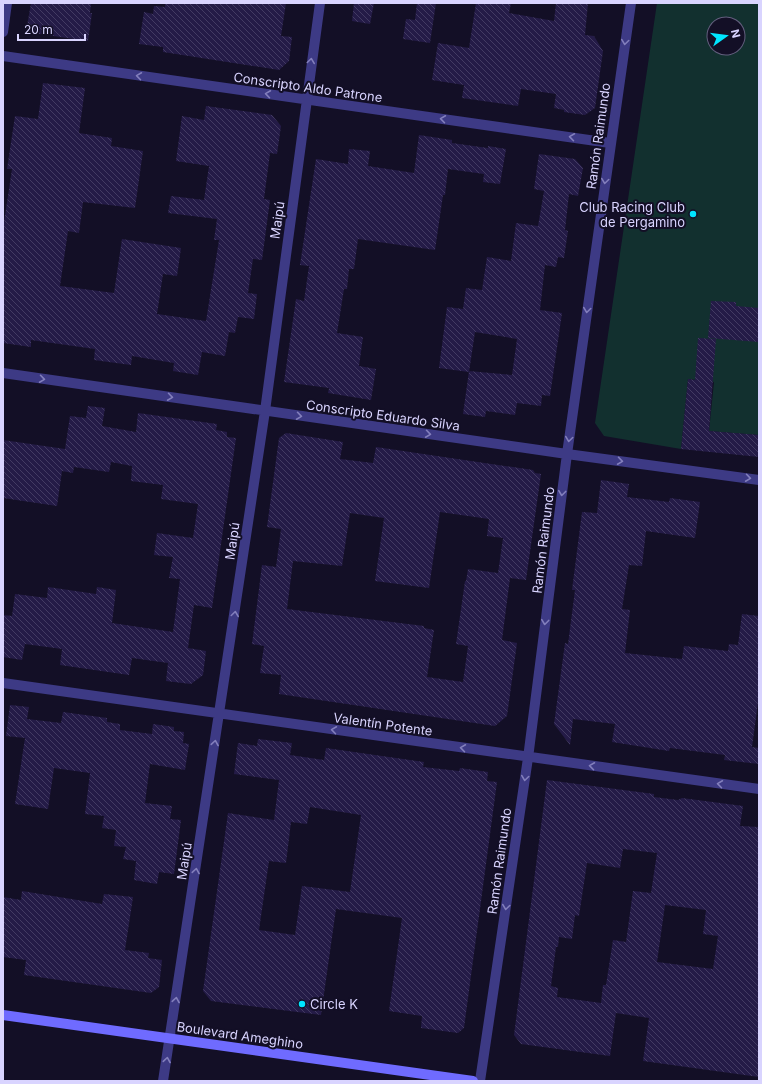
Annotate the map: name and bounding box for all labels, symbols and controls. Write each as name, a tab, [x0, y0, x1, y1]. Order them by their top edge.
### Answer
scale bar	[18, 16, 85, 42]
north arrow	[706, 16, 746, 56]
text: 20 m	[24, 22, 53, 37]
text: N	[728, 28, 744, 39]
one-way arrow	[621, 39, 630, 45]
one-way arrow	[306, 58, 315, 64]
street label: Conscripto Aldo Patrone	[233, 69, 383, 105]
one-way arrow	[136, 72, 142, 81]
street label: Ramón Raimundo	[583, 82, 613, 190]
one-way arrow	[264, 90, 271, 99]
one-way arrow	[440, 115, 446, 124]
one-way arrow	[569, 133, 575, 142]
one-way arrow	[601, 178, 610, 184]
place label: Club Racing Club de Pergamino	[579, 199, 685, 230]
street label: Maipú	[266, 200, 288, 240]
marker: Club Racing Club de Pergamino	[688, 209, 698, 219]
one-way arrow	[583, 307, 592, 313]
one-way arrow	[39, 374, 45, 383]
one-way arrow	[167, 392, 173, 401]
street label: Conscripto Eduardo Silva	[305, 396, 461, 434]
one-way arrow	[296, 411, 302, 420]
one-way arrow	[425, 429, 431, 438]
one-way arrow	[565, 436, 574, 442]
one-way arrow	[616, 456, 623, 465]
one-way arrow	[745, 474, 751, 483]
street label: Ramón Raimundo	[529, 486, 558, 594]
one-way arrow	[558, 490, 567, 496]
street label: Maipú	[221, 521, 243, 561]
one-way arrow	[230, 611, 239, 617]
one-way arrow	[541, 619, 550, 625]
street label: Valentín Potente	[332, 709, 434, 739]
one-way arrow	[331, 726, 337, 735]
one-way arrow	[210, 739, 219, 746]
one-way arrow	[460, 744, 466, 753]
one-way arrow	[588, 762, 595, 771]
one-way arrow	[521, 775, 530, 781]
one-way arrow	[717, 780, 723, 789]
street label: Ramón Raimundo	[484, 807, 514, 915]
street label: Maipú	[173, 841, 195, 881]
one-way arrow	[191, 868, 200, 874]
one-way arrow	[502, 904, 511, 910]
one-way arrow	[171, 996, 180, 1003]
place label: Circle K	[310, 996, 358, 1012]
marker: Circle K	[297, 999, 307, 1009]
street label: Boulevard Ameghino	[176, 1018, 304, 1052]
one-way arrow	[162, 1056, 171, 1063]

